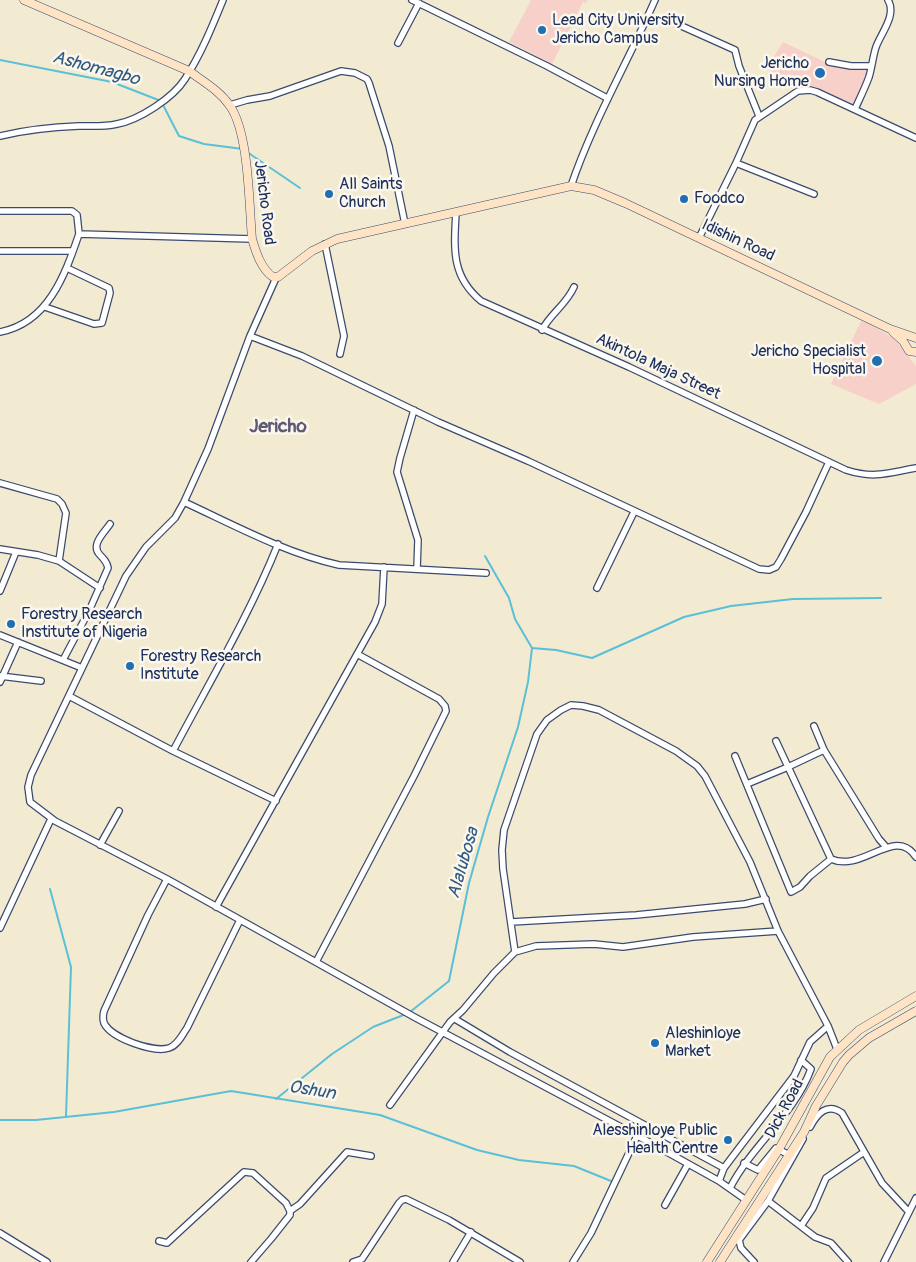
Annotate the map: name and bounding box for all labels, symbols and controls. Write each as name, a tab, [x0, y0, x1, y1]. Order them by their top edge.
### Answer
place label: Lead City University Jericho Campus	[552, 11, 684, 49]
marker: Lead City University Jericho Campus	[536, 24, 548, 36]
water label: Ashomagbo	[50, 47, 142, 91]
place label: Jericho Nursing Home	[714, 54, 809, 92]
marker: Jericho Nursing Home	[813, 66, 827, 80]
street label: Jericho Road	[249, 160, 279, 246]
place label: All Saints Church	[339, 175, 402, 213]
marker: All Saints Church	[323, 188, 335, 200]
place label: Foodco	[694, 189, 745, 209]
marker: Foodco	[678, 193, 690, 205]
street label: Idishin Road	[698, 216, 778, 266]
street label: Akintola Maja Street	[593, 330, 723, 404]
place label: Jericho Specialist Hospital	[751, 342, 866, 380]
marker: Jericho Specialist Hospital	[870, 354, 884, 368]
district label: Jericho	[249, 416, 307, 438]
place label: Forestry Research Institute of Nigeria	[21, 605, 147, 643]
marker: Forestry Research Institute of Nigeria	[5, 618, 17, 630]
place label: Forestry Research Institute	[140, 647, 261, 685]
marker: Forestry Research Institute	[124, 660, 136, 672]
water label: Alalubosa	[444, 825, 484, 901]
place label: Aleshinloye Market	[665, 1024, 741, 1062]
marker: Aleshinloye Market	[649, 1037, 661, 1049]
street label: Dick Road	[761, 1076, 809, 1142]
water label: Oshun	[287, 1077, 337, 1105]
place label: Alesshinloye Public Health Centre	[592, 1121, 718, 1159]
marker: Alesshinloye Public Health Centre	[722, 1134, 734, 1146]

